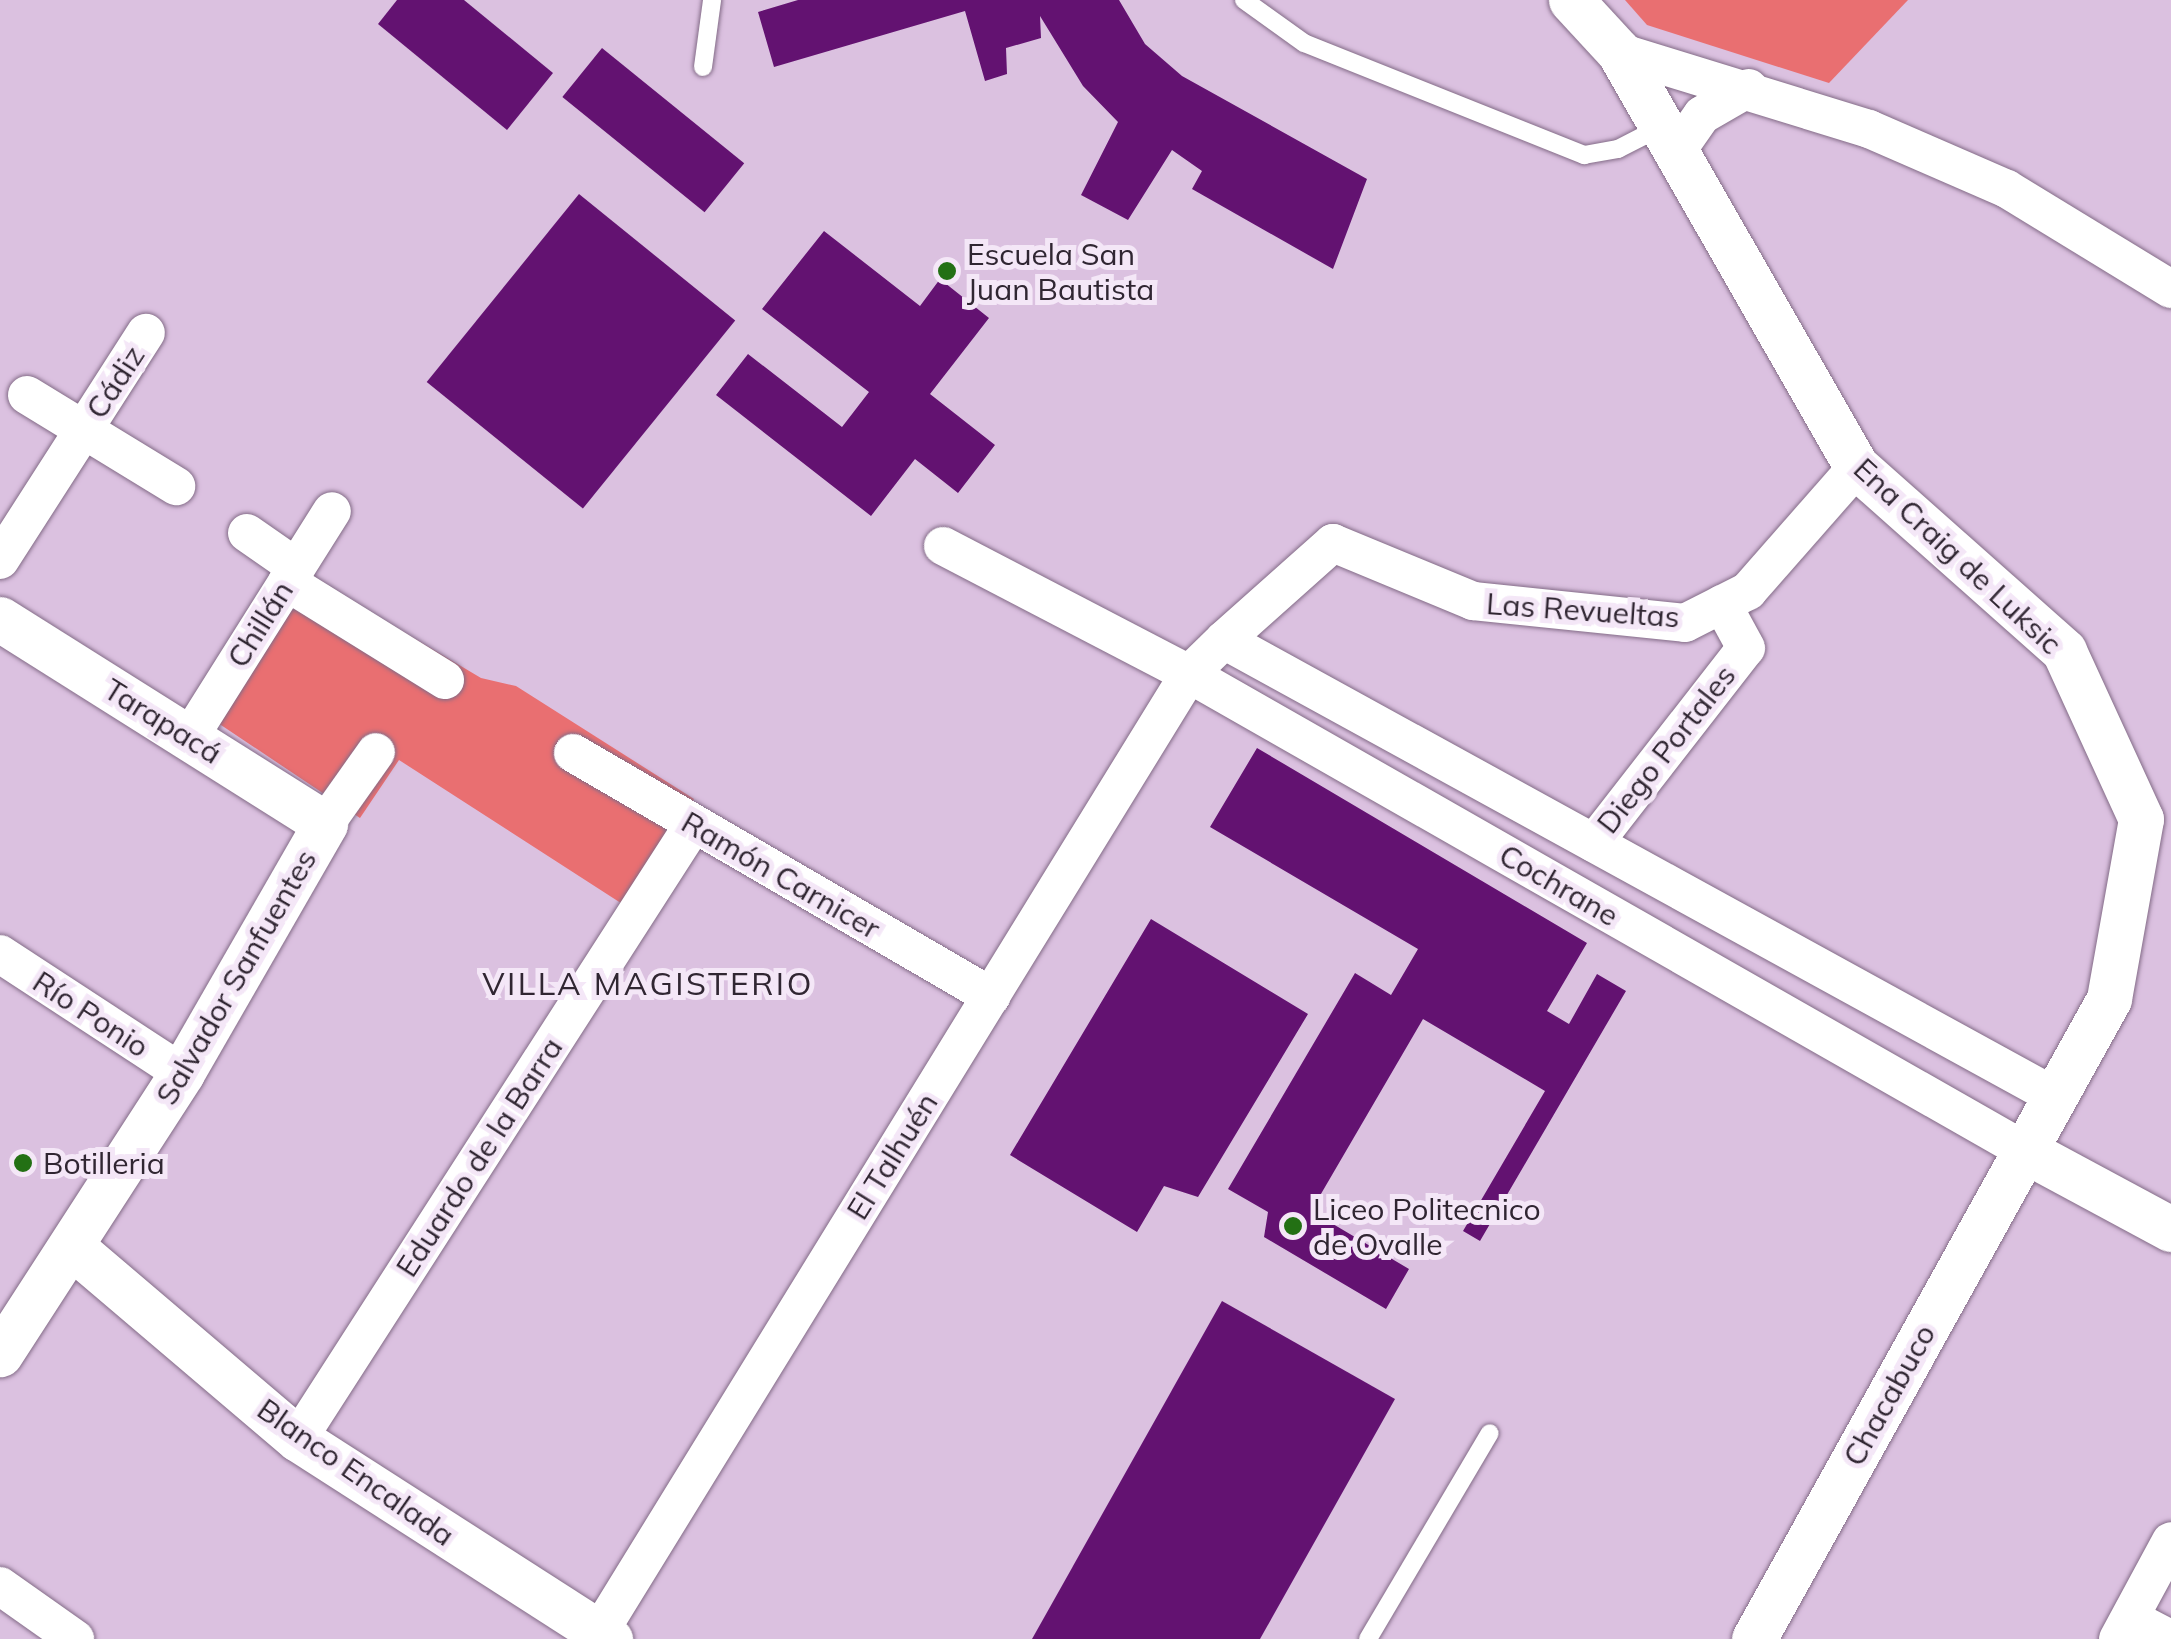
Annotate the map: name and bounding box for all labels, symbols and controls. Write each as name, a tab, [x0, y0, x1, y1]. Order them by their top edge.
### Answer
place label: Escuela San Juan Bautista	[967, 236, 1154, 306]
marker: Escuela San Juan Bautista	[936, 260, 958, 282]
street label: Cádiz	[78, 339, 152, 425]
street label: Ena Craig de Luksic	[1847, 450, 2069, 662]
street label: Chillán	[220, 574, 300, 674]
street label: Las Revueltas	[1485, 585, 1681, 635]
street label: Diego Portales	[1589, 658, 1743, 840]
street label: Tarapacá	[98, 671, 228, 771]
street label: Ramón Carnicer	[675, 804, 887, 946]
street label: Cochrane	[1493, 836, 1625, 934]
street label: Salvador Sanfuentes	[148, 843, 324, 1111]
street label: Río Ponio	[26, 963, 156, 1065]
district label: VILLA MAGISTERIO	[482, 964, 814, 1002]
street label: Eduardo de la Barra	[388, 1031, 570, 1283]
street label: El Talhuén	[839, 1086, 945, 1226]
place label: Botilleria	[43, 1145, 165, 1181]
marker: Botilleria	[12, 1152, 34, 1174]
place label: Liceo Politecnico de Ovalle	[1313, 1191, 1541, 1262]
marker: Liceo Politecnico de Ovalle	[1282, 1215, 1304, 1237]
street label: Chacabuco	[1835, 1318, 1943, 1472]
street label: Blanco Encalada	[251, 1391, 461, 1553]

